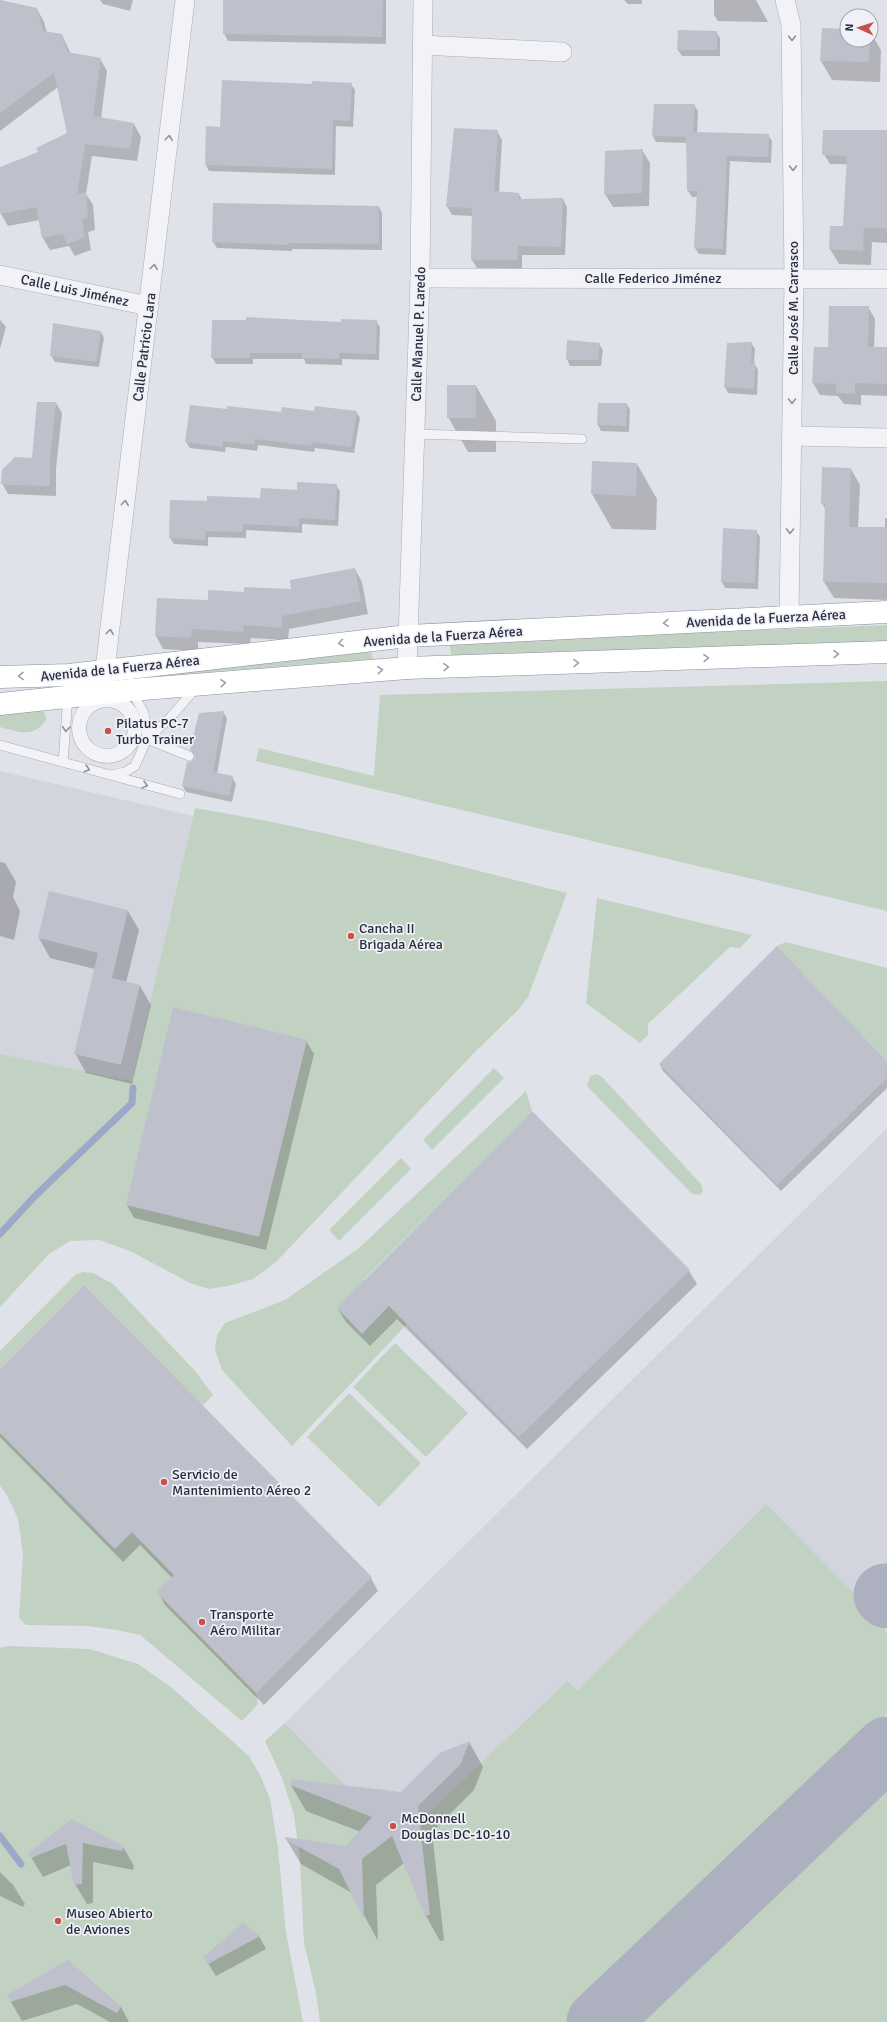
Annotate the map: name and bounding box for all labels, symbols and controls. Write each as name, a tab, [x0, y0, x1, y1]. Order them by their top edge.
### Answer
north arrow	[839, 8, 879, 48]
text: N	[843, 23, 856, 32]
one-way arrow	[788, 35, 796, 41]
one-way arrow	[164, 135, 173, 141]
one-way arrow	[789, 165, 797, 171]
street label: Calle José M. Carrasco	[785, 241, 802, 375]
one-way arrow	[149, 264, 158, 270]
street label: Calle Manuel P. Laredo	[408, 266, 429, 402]
street label: Calle Federico Jiménez	[584, 270, 722, 287]
street label: Calle Luis Jiménez	[19, 271, 131, 310]
street label: Calle Patricio Lara	[129, 292, 160, 402]
one-way arrow	[788, 398, 796, 404]
one-way arrow	[120, 500, 129, 506]
one-way arrow	[786, 528, 794, 534]
street label: Avenida de la Fuerza Aérea	[686, 606, 846, 631]
one-way arrow	[663, 619, 669, 627]
street label: Avenida de la Fuerza Aérea	[363, 622, 523, 651]
one-way arrow	[105, 629, 114, 635]
one-way arrow	[338, 639, 344, 648]
one-way arrow	[833, 650, 839, 658]
street label: Avenida de la Fuerza Aérea	[40, 652, 201, 685]
one-way arrow	[703, 654, 709, 662]
one-way arrow	[573, 658, 579, 667]
one-way arrow	[443, 663, 449, 671]
one-way arrow	[377, 666, 383, 675]
one-way arrow	[18, 672, 24, 681]
one-way arrow	[219, 678, 226, 687]
place label: Pilatus PC-7 Turbo Trainer	[116, 715, 195, 748]
one-way arrow	[61, 726, 70, 732]
marker: Pilatus PC-7 Turbo Trainer	[103, 726, 113, 736]
one-way arrow	[83, 764, 90, 773]
one-way arrow	[141, 780, 148, 789]
place label: Cancha II Brigada Aérea	[359, 920, 443, 953]
marker: Cancha II Brigada Aérea	[346, 931, 356, 941]
place label: Servicio de Mantenimiento Aéreo 2	[172, 1466, 311, 1499]
marker: Servicio de Mantenimiento Aéreo 2	[159, 1477, 169, 1487]
place label: Transporte Aéro Militar	[210, 1606, 282, 1639]
marker: Transporte Aéro Militar	[197, 1617, 207, 1627]
place label: McDonnell Douglas DC-10-10	[401, 1810, 510, 1843]
marker: McDonnell Douglas DC-10-10	[388, 1821, 398, 1831]
place label: Museo Abierto de Aviones	[66, 1905, 153, 1938]
marker: Museo Abierto de Aviones	[53, 1916, 63, 1926]

